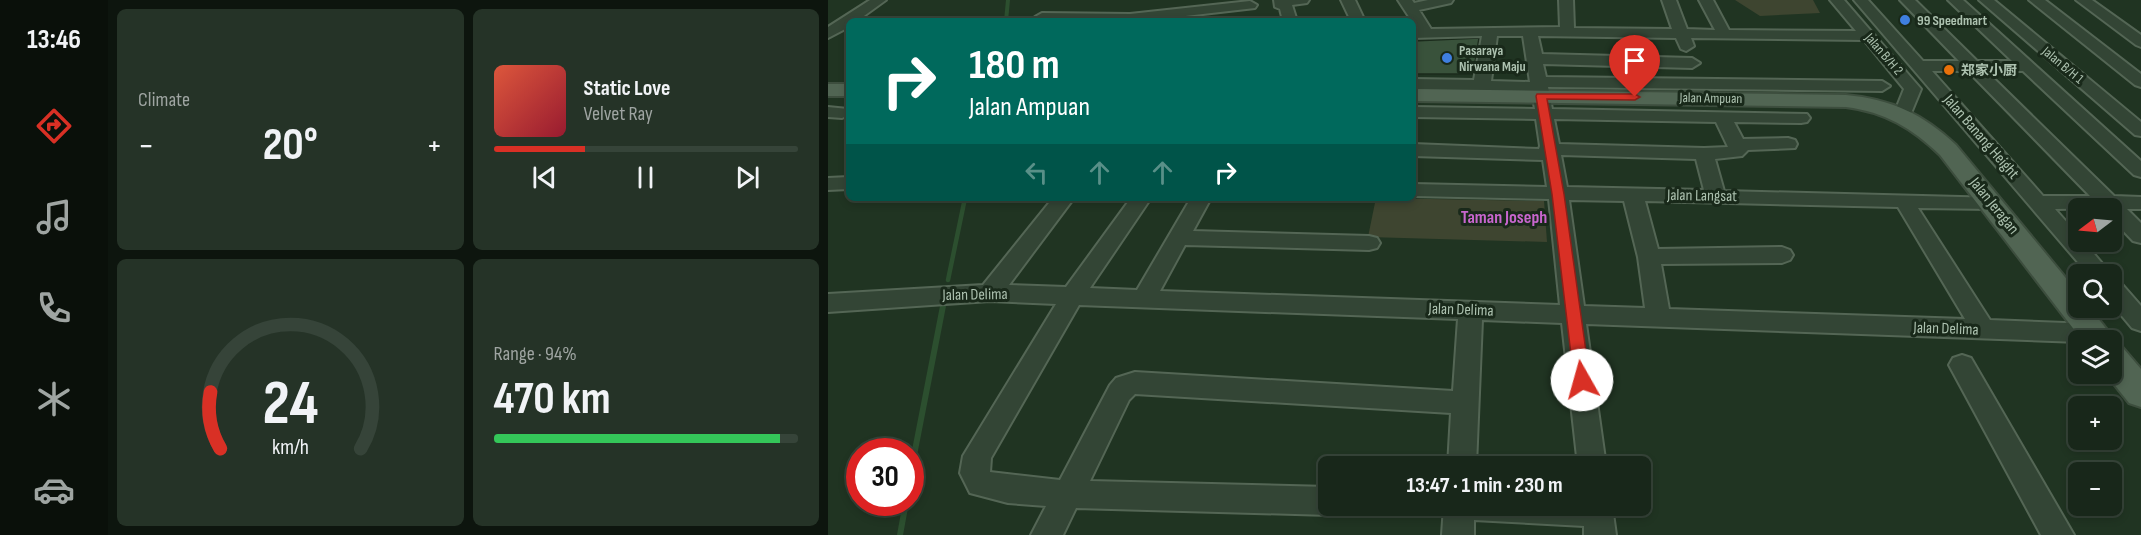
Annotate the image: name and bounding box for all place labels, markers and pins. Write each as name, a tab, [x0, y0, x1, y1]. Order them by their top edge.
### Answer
place label: 99 Speedmart	[1917, 12, 1988, 29]
marker: 99 Speedmart	[1898, 13, 1912, 27]
pin	[1609, 35, 1660, 97]
place label: Pasaraya Nirwana Maju	[1459, 42, 1526, 75]
marker: Pasaraya Nirwana Maju	[1440, 51, 1454, 65]
place label: 郑家小厨	[1961, 62, 2017, 79]
marker: 郑家小厨	[1942, 63, 1956, 77]

